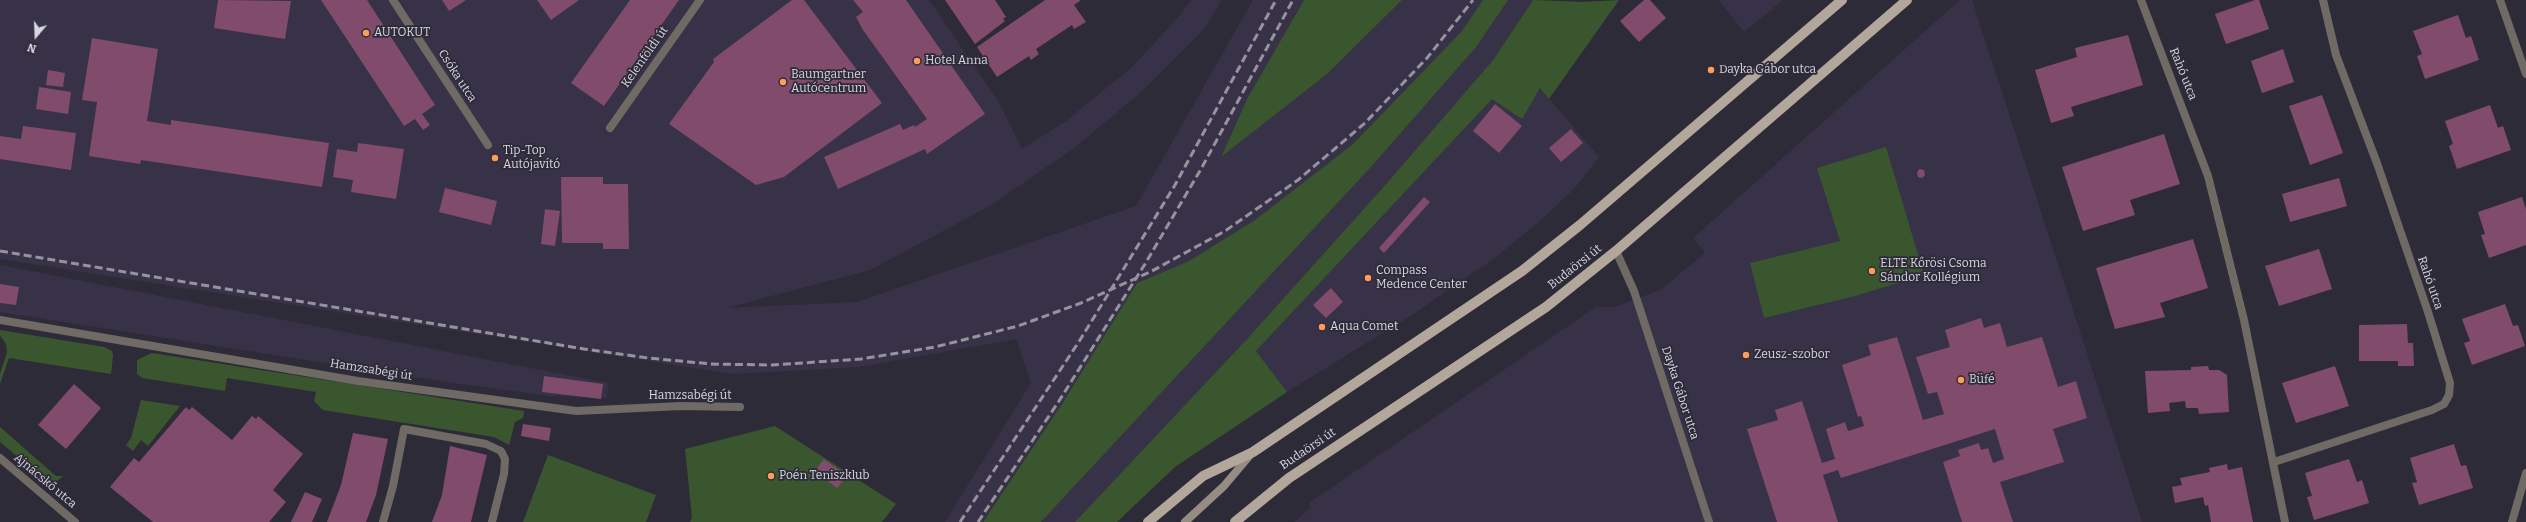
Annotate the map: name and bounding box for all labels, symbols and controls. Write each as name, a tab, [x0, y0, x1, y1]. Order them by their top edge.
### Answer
north arrow	[16, 16, 56, 56]
street label: Kelenföldi út	[619, 24, 671, 90]
place label: AUTOKUT	[374, 26, 430, 40]
marker: AUTOKUT	[361, 28, 371, 38]
text: N	[26, 40, 38, 55]
street label: Rahó utca	[2166, 46, 2200, 102]
street label: Csóka utca	[435, 47, 479, 105]
place label: Hotel Anna	[925, 54, 988, 68]
marker: Hotel Anna	[912, 56, 922, 66]
place label: Dayka Gábor utca	[1719, 63, 1816, 77]
marker: Dayka Gábor utca	[1706, 65, 1716, 75]
place label: Baumgartner Autócentrum	[791, 68, 866, 96]
marker: Baumgartner Autócentrum	[778, 77, 788, 87]
place label: Tip-Top Autójavító	[503, 144, 560, 172]
marker: Tip-Top Autójavító	[490, 153, 500, 163]
street label: Budaörsi út	[1545, 242, 1605, 292]
street label: Rahó utca	[2414, 255, 2446, 311]
place label: ELTE Kőrösi Csoma Sándor Kollégium	[1880, 257, 1987, 285]
place label: Compass Medence Center	[1376, 264, 1467, 292]
marker: ELTE Kőrösi Csoma Sándor Kollégium	[1867, 266, 1877, 276]
marker: Compass Medence Center	[1363, 273, 1373, 283]
place label: Aqua Comet	[1330, 320, 1398, 334]
marker: Aqua Comet	[1317, 322, 1327, 332]
street label: Dayka Gábor utca	[1658, 345, 1702, 441]
place label: Zeusz-szobor	[1754, 348, 1830, 362]
marker: Zeusz-szobor	[1741, 350, 1751, 360]
street label: Hamzsabégi út	[329, 356, 413, 384]
place label: Büfé	[1969, 373, 1995, 387]
marker: Büfé	[1956, 375, 1966, 385]
street label: Hamzsabégi út	[648, 389, 732, 403]
street label: Budaörsi út	[1277, 425, 1339, 473]
street label: Ajnácskő utca	[11, 451, 79, 511]
place label: Poén Teniszklub	[779, 469, 869, 483]
marker: Poén Teniszklub	[766, 471, 776, 481]

